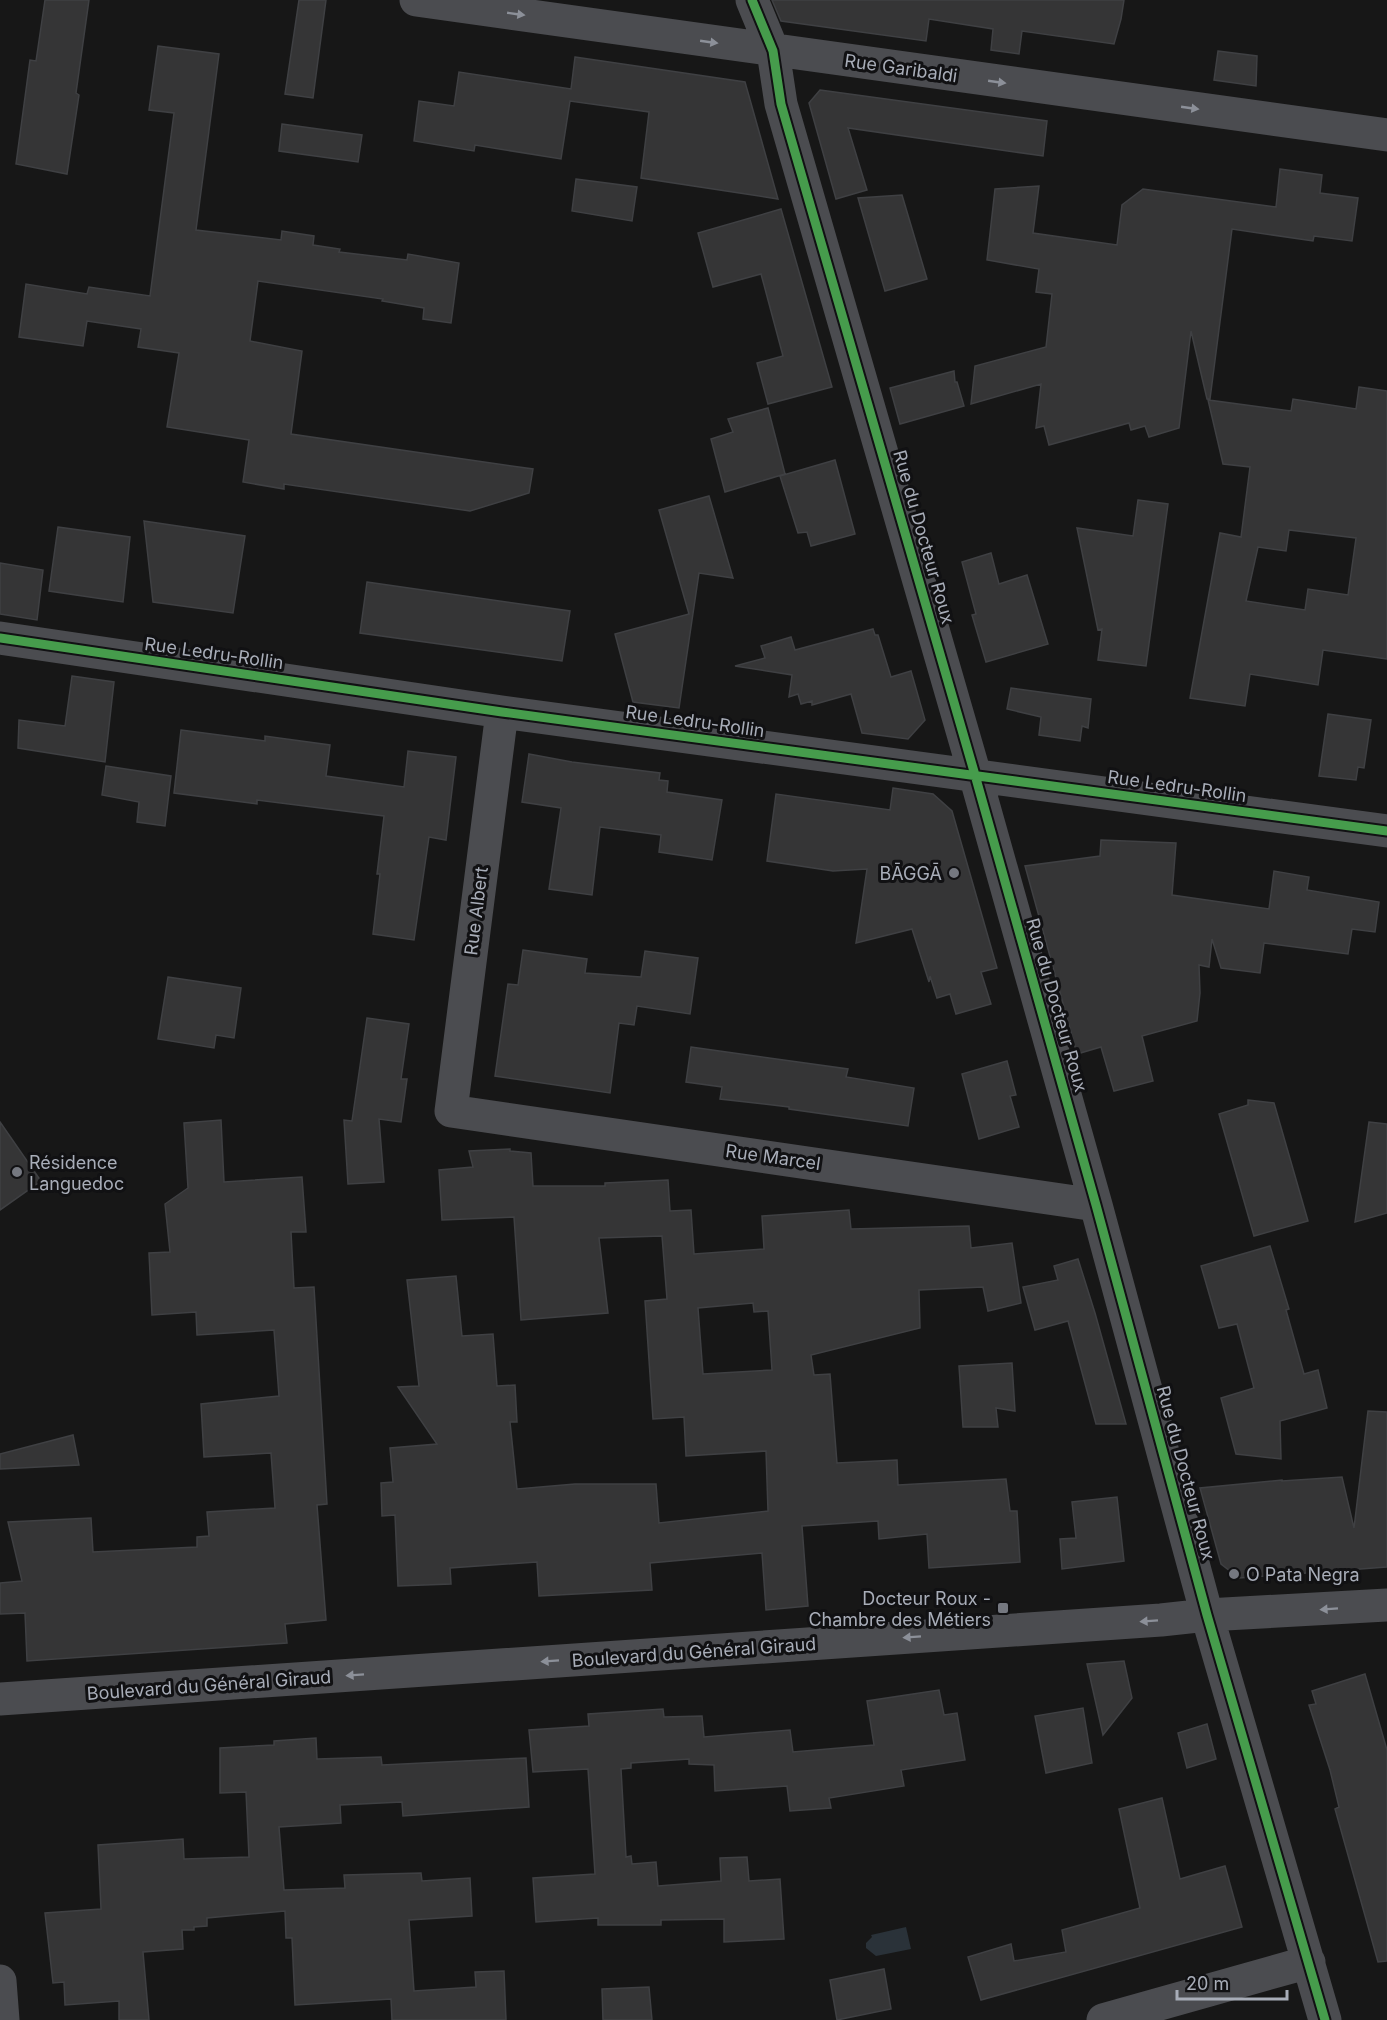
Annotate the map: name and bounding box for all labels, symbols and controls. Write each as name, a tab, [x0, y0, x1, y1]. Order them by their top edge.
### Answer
one-way arrow	[506, 10, 525, 19]
one-way arrow	[699, 37, 718, 47]
street label: Rue Garibaldi	[843, 50, 959, 86]
one-way arrow	[988, 77, 1007, 86]
one-way arrow	[1181, 104, 1200, 113]
street label: Rue du Docteur Roux	[889, 448, 959, 626]
street label: Rue Ledru-Rollin	[143, 633, 285, 673]
street label: Rue Ledru-Rollin	[624, 701, 766, 741]
street label: Rue Ledru-Rollin	[1106, 766, 1248, 806]
place label: BĀGGĀ	[880, 862, 942, 884]
street label: Rue Albert	[460, 865, 492, 956]
marker: BĀGGĀ	[947, 866, 961, 880]
street label: Rue du Docteur Roux	[1022, 916, 1092, 1094]
street label: Rue Marcel	[724, 1140, 822, 1174]
place label: Résidence Languedoc	[29, 1152, 124, 1194]
marker: Résidence Languedoc	[10, 1165, 24, 1179]
street label: Rue du Docteur Roux	[1153, 1383, 1219, 1563]
place label: O Pata Negra	[1246, 1564, 1360, 1585]
marker: O Pata Negra	[1227, 1567, 1241, 1581]
place label: Docteur Roux - Chambre des Métiers	[808, 1588, 991, 1630]
marker: Docteur Roux - Chambre des Métiers	[996, 1601, 1010, 1615]
one-way arrow	[1319, 1604, 1338, 1613]
one-way arrow	[1139, 1616, 1158, 1626]
one-way arrow	[903, 1632, 922, 1641]
street label: Boulevard du Général Giraud	[571, 1633, 817, 1671]
one-way arrow	[541, 1657, 560, 1666]
street label: Boulevard du Général Giraud	[86, 1666, 332, 1704]
one-way arrow	[346, 1670, 365, 1679]
scale bar	[1177, 1963, 1286, 2001]
text: 20 m	[1186, 1973, 1229, 1994]

